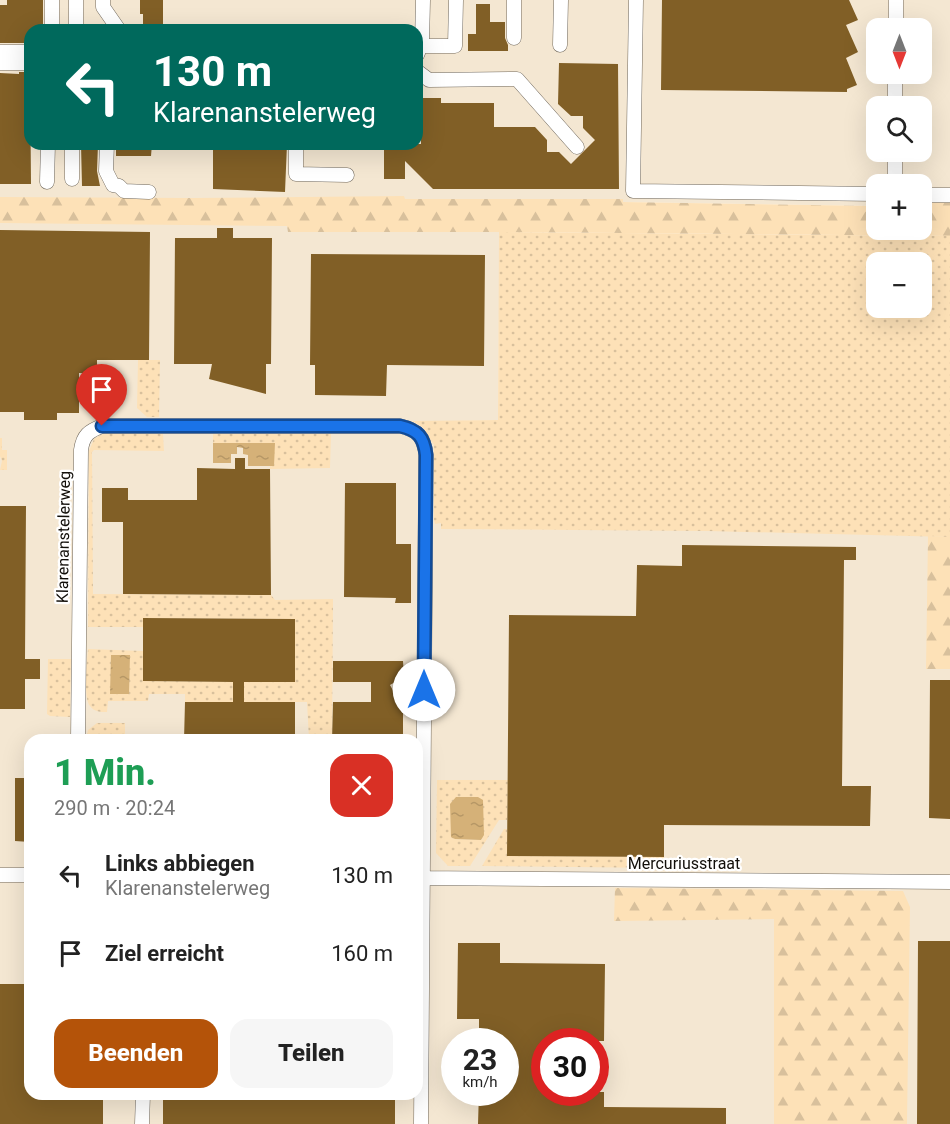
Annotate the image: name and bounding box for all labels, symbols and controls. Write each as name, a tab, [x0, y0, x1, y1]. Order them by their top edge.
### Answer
north arrow	[866, 18, 932, 84]
map controls	[866, 18, 932, 318]
text: 130 m	[153, 47, 272, 96]
icon: left	[54, 48, 132, 126]
button: search	[866, 96, 932, 162]
text: Klarenanstelerweg	[153, 97, 376, 129]
button: +	[866, 174, 932, 240]
button: −	[866, 252, 932, 318]
pin	[76, 364, 127, 426]
icon: arrive	[85, 373, 118, 406]
street label: Klarenanstelerweg	[53, 471, 74, 603]
position arrow	[392, 658, 456, 722]
text: 1 Min.	[54, 752, 156, 794]
button: close	[330, 754, 393, 817]
text: 290 m · 20:24	[54, 796, 175, 820]
text: Links abbiegen	[105, 851, 255, 876]
street label: Mercuriusstraat	[628, 854, 740, 873]
icon: left	[54, 859, 87, 892]
text: 130 m	[331, 863, 393, 888]
text: Klarenanstelerweg	[105, 876, 270, 900]
icon: arrive	[54, 937, 87, 970]
text: Ziel erreicht	[105, 941, 224, 966]
text: 160 m	[331, 941, 393, 966]
button: Beenden	[54, 1019, 218, 1088]
button: Teilen	[230, 1019, 393, 1088]
speed limit sign: 30	[531, 1028, 609, 1106]
text: 23	[463, 1042, 497, 1077]
text: km/h	[462, 1073, 498, 1091]

